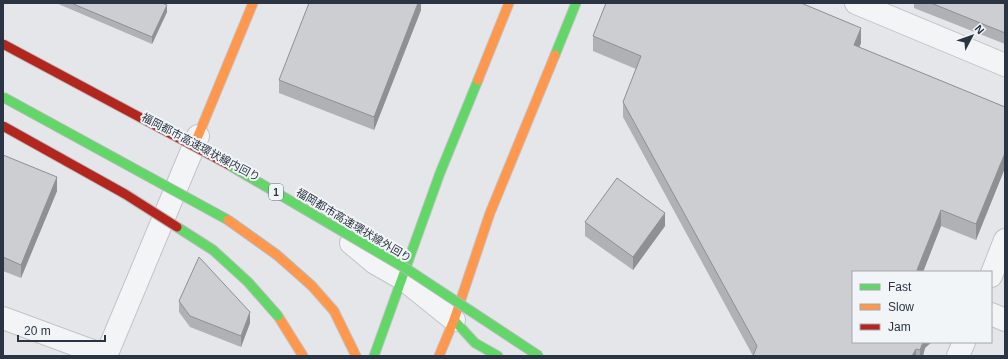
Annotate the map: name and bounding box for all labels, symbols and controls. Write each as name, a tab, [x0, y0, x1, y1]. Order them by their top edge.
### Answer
north arrow	[952, 16, 992, 56]
text: N	[972, 23, 987, 36]
street label: 福岡都市高速環状線内回り	[140, 111, 262, 183]
road number: 1	[269, 184, 283, 200]
street label: 福岡都市高速環状線外回り	[294, 186, 414, 264]
legend	[852, 271, 992, 343]
text: Fast	[888, 280, 912, 294]
text: Slow	[888, 300, 914, 314]
scale bar	[18, 317, 105, 343]
text: Jam	[888, 320, 911, 334]
text: 20 m	[24, 324, 51, 338]

